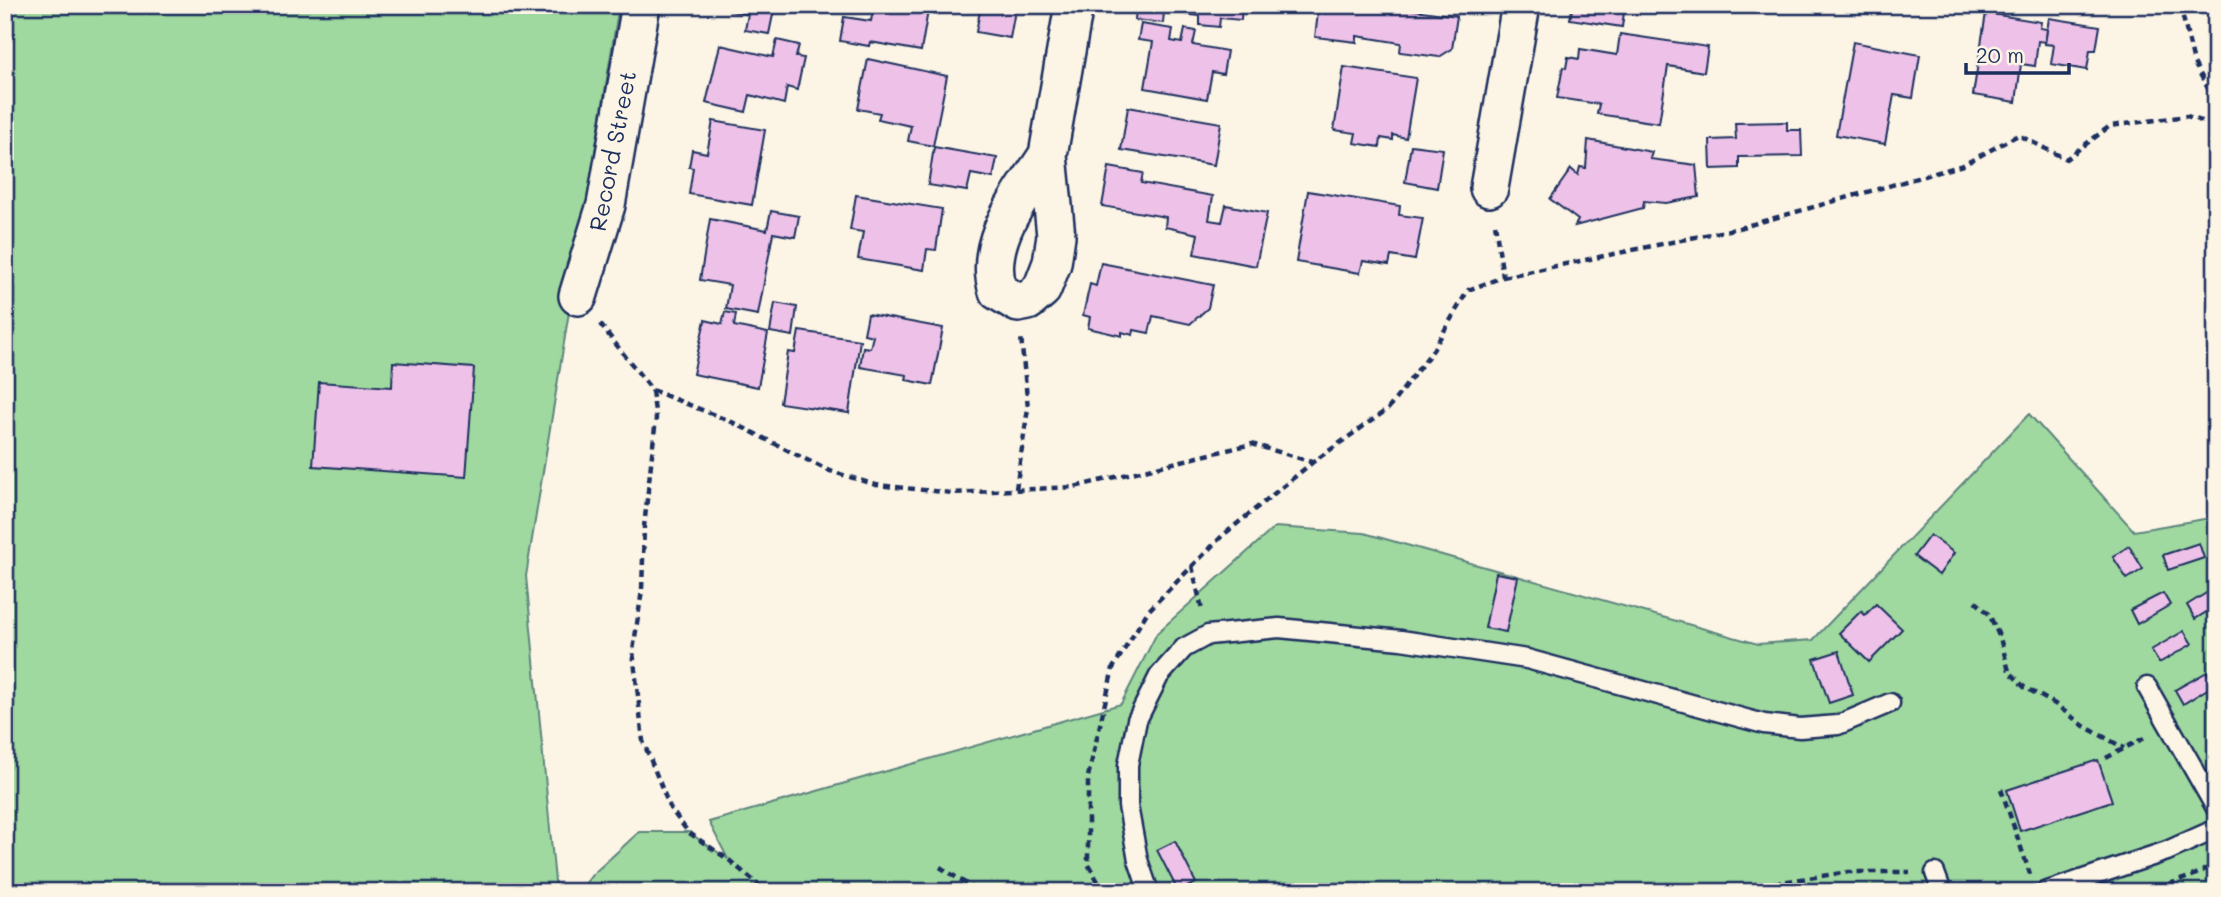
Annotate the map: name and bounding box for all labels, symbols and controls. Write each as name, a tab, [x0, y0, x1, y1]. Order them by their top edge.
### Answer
scale bar	[1966, 32, 2069, 76]
text: 20 m	[1976, 41, 2024, 68]
street label: Record Street	[582, 68, 642, 234]

